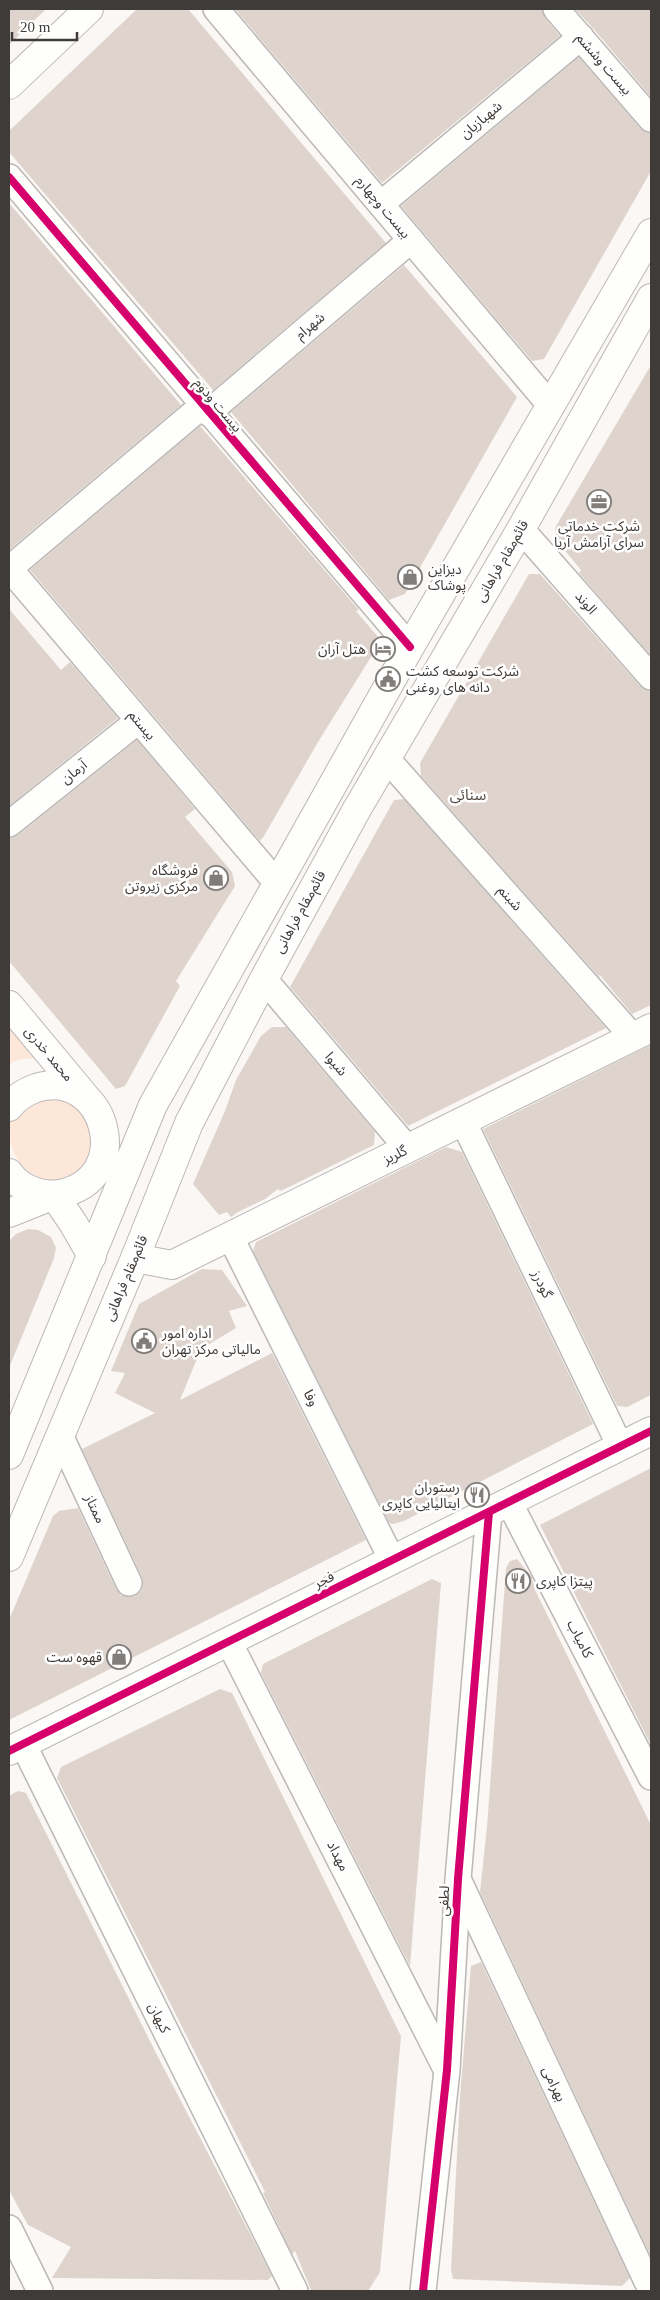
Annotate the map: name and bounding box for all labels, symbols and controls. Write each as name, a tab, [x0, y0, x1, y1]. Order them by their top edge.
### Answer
scale bar	[12, 10, 78, 42]
text: 20 m	[20, 19, 51, 35]
street label: بیست وششم	[571, 30, 635, 100]
street label: شهبازیان	[457, 98, 505, 142]
street label: بیست وچهارم	[350, 173, 414, 243]
street label: شهرام	[292, 310, 330, 345]
street label: بیست ودوم	[189, 375, 245, 437]
office icon: شرکت خدماتی سرای آرامش آریا	[586, 489, 612, 515]
street label: قائم‌مقام فراهانی	[473, 518, 534, 606]
place label: شرکت خدماتی سرای آرامش آریا	[554, 519, 644, 551]
place label: دیزاین پوشاک	[428, 562, 466, 595]
shop icon: دیزاین پوشاک	[397, 564, 423, 590]
street label: الوند	[571, 589, 600, 618]
hotel icon: هتل آران	[370, 636, 396, 662]
place label: هتل آران	[318, 642, 366, 658]
place label: شرکت توسعه کشت دانه های روغنی	[406, 664, 519, 696]
public building icon: شرکت توسعه کشت دانه های روغنی	[375, 666, 401, 692]
street label: بیستم	[123, 707, 159, 745]
street label: آرمان	[58, 757, 91, 788]
district label: سنائی	[450, 787, 486, 804]
place label: فروشگاه مرکزى زیروتن	[125, 863, 198, 895]
shop icon: فروشگاه مرکزى زیروتن	[203, 865, 229, 891]
street label: قائم‌مقام فراهانی	[271, 868, 331, 957]
street label: شبنم	[493, 882, 525, 916]
street label: محمد خدری	[21, 1024, 76, 1085]
street label: شیوا	[321, 1049, 350, 1079]
street label: گلریز	[380, 1143, 410, 1169]
street label: قائم‌مقام فراهانی	[101, 1233, 154, 1324]
street label: گودرز	[527, 1267, 555, 1301]
place label: اداره امور مالیاتی مرکز تهران	[161, 1326, 261, 1358]
public building icon: اداره امور مالیاتی مرکز تهران	[131, 1328, 157, 1354]
street label: وفا	[300, 1387, 321, 1409]
place label: رستوران ایتالیایی کاپری	[382, 1480, 460, 1513]
restaurant icon: رستوران ایتالیایی کاپری	[464, 1482, 490, 1508]
street label: ممتاز	[81, 1491, 108, 1526]
restaurant icon: پیتزا کاپری	[505, 1568, 531, 1594]
street label: فجر	[310, 1569, 337, 1593]
place label: پیتزا کاپری	[536, 1574, 593, 1591]
street label: کامیاب	[564, 1618, 596, 1661]
shop icon: قهوه ست	[106, 1644, 132, 1670]
place label: قهوه ست	[47, 1650, 102, 1666]
street label: مهداد	[323, 1838, 352, 1874]
street label: لطفی	[436, 1885, 453, 1917]
street label: کیهان	[144, 2000, 173, 2036]
street label: بهرامی	[538, 2064, 569, 2105]

